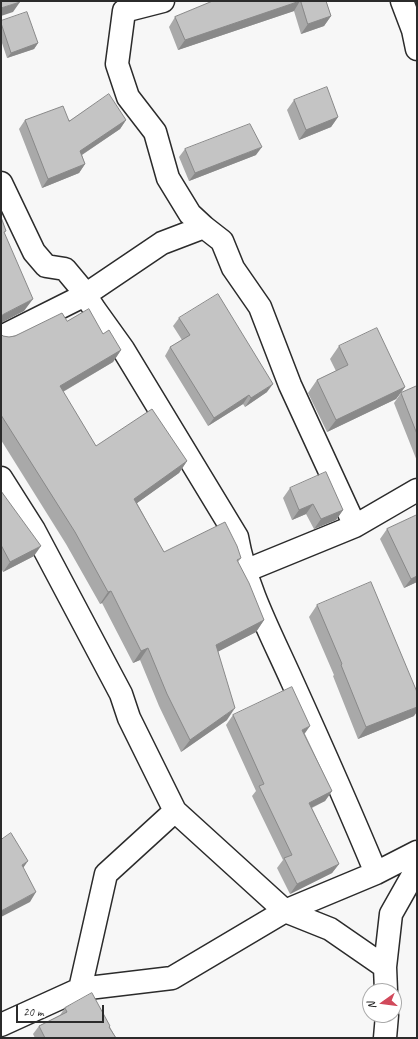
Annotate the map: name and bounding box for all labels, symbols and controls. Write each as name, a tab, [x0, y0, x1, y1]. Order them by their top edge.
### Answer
north arrow	[362, 983, 402, 1023]
scale bar	[18, 997, 106, 1023]
text: N	[364, 1001, 379, 1011]
text: 20 m	[23, 1004, 43, 1020]

